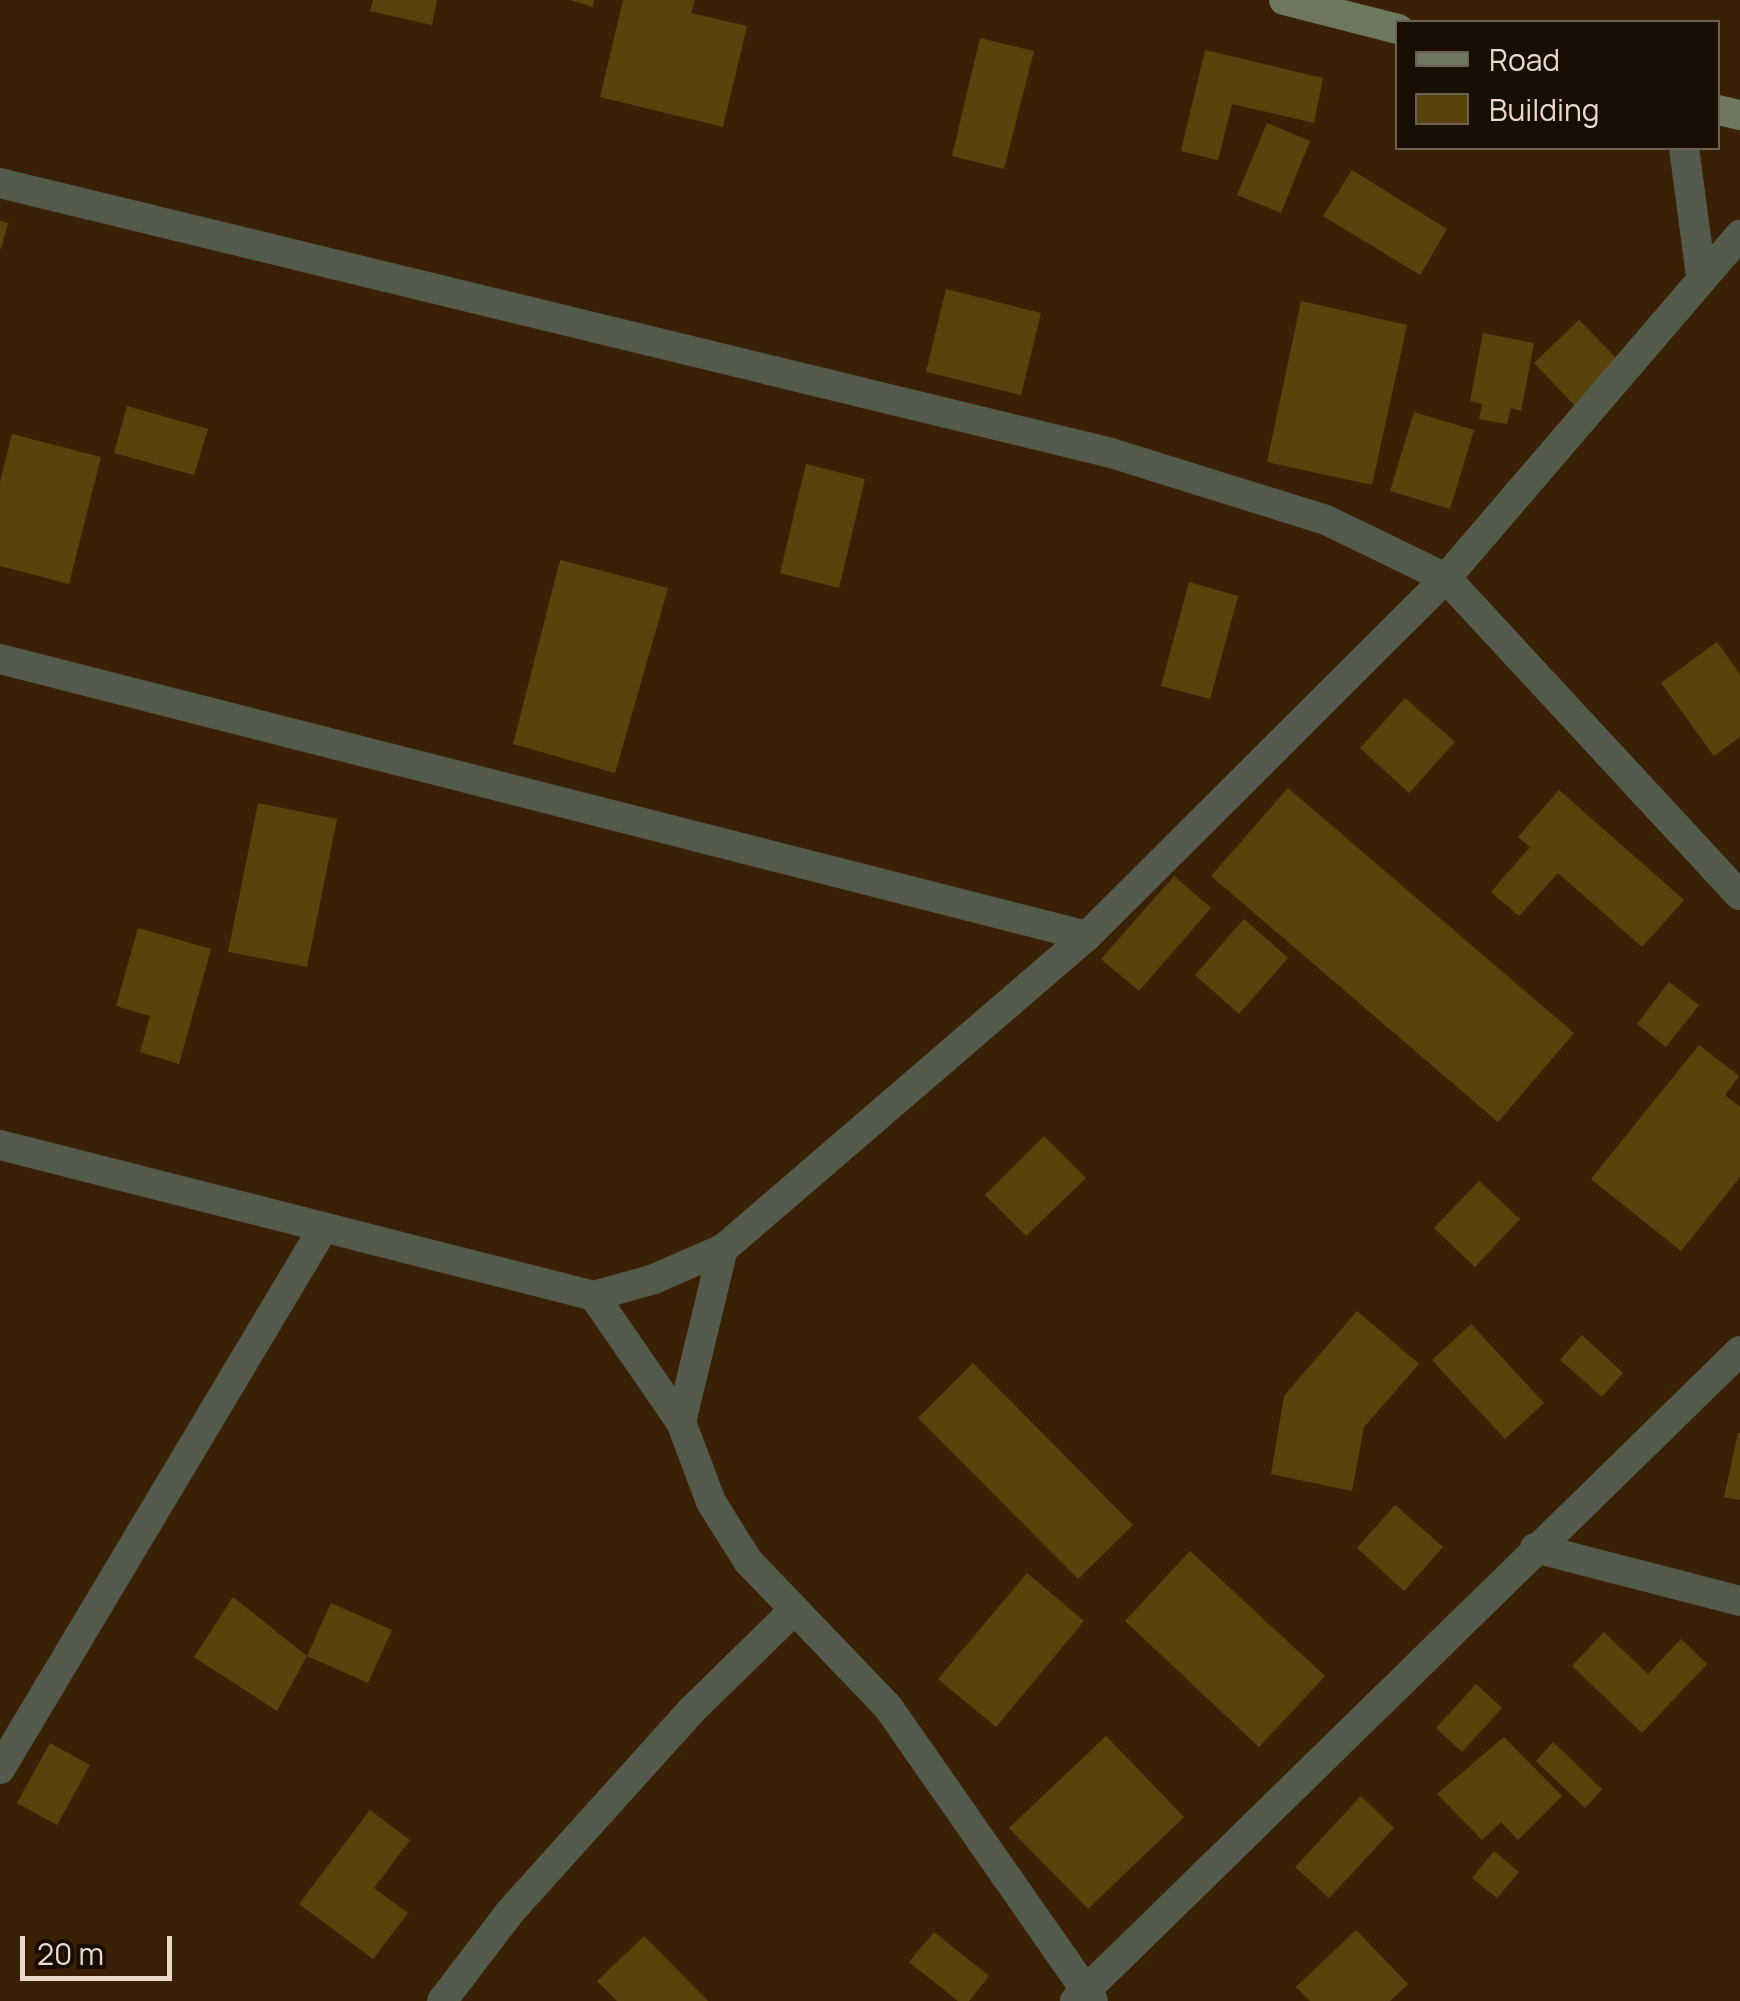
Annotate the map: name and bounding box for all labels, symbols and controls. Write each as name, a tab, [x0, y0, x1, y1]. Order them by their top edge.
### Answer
legend	[1395, 20, 1720, 150]
text: Road	[1489, 39, 1560, 80]
text: Building	[1489, 89, 1600, 130]
scale bar	[25, 1916, 178, 1978]
text: 20 m	[37, 1933, 104, 1974]

